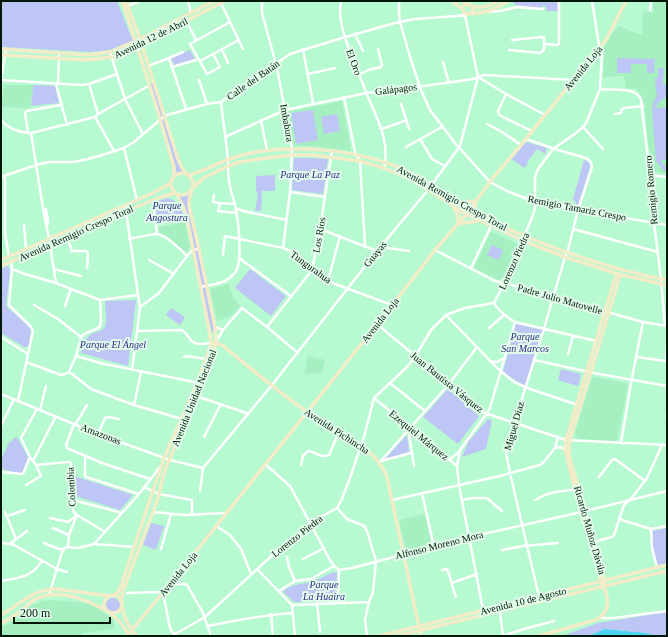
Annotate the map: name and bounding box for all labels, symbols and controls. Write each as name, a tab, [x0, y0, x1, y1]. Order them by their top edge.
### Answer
street label: Avenida 12 de Abril	[112, 15, 190, 61]
street label: Avenida Loja	[562, 43, 605, 92]
street label: El Oro	[344, 47, 364, 77]
street label: Calle del Batán	[225, 58, 281, 102]
street label: Galápagos	[374, 81, 418, 97]
street label: Imbabura	[278, 103, 296, 143]
street label: Remigio Romero	[643, 155, 659, 225]
street label: Avenida Remigio Crespo Toral	[395, 163, 509, 233]
park label: Parque La Paz	[279, 169, 340, 180]
street label: Remigio Tamariz Crespo	[527, 193, 627, 223]
park label: Parque Angostura	[145, 200, 188, 223]
street label: Avenida Remigio Crespo Toral	[17, 203, 135, 263]
street label: Los Ríos	[310, 216, 328, 254]
street label: Lorenzo Piedra	[496, 230, 532, 291]
street label: Guayas	[361, 239, 389, 269]
street label: Tungurahua	[288, 248, 334, 286]
street label: Padre Julio Matovelle	[516, 282, 604, 317]
street label: Avenida Loja	[359, 295, 401, 345]
park label: Parque San Marcos	[501, 331, 549, 354]
park label: Parque El Ángel	[79, 339, 146, 350]
street label: Avenida Unidad Nacional	[169, 348, 219, 448]
street label: Juan Bautista Vásquez	[408, 349, 486, 415]
street label: Miguel Diaz	[502, 400, 526, 452]
street label: Avenida Pichincha	[303, 406, 372, 456]
street label: Ezequiel Márquez	[387, 408, 451, 463]
street label: Amazonas	[79, 421, 123, 447]
street label: Colombia	[64, 466, 78, 507]
street label: Ricardo Muñoz Dávila	[572, 484, 608, 576]
street label: Lorenzo Piedra	[269, 512, 325, 559]
street label: Alfonso Moreno Mora	[394, 529, 485, 561]
street label: Avenida Loja	[157, 549, 200, 598]
park label: Parque La Huaira	[302, 579, 345, 602]
street label: Avenida 10 de Agosto	[479, 585, 567, 617]
scale bar	[14, 599, 110, 625]
text: 200 m	[20, 606, 51, 620]

